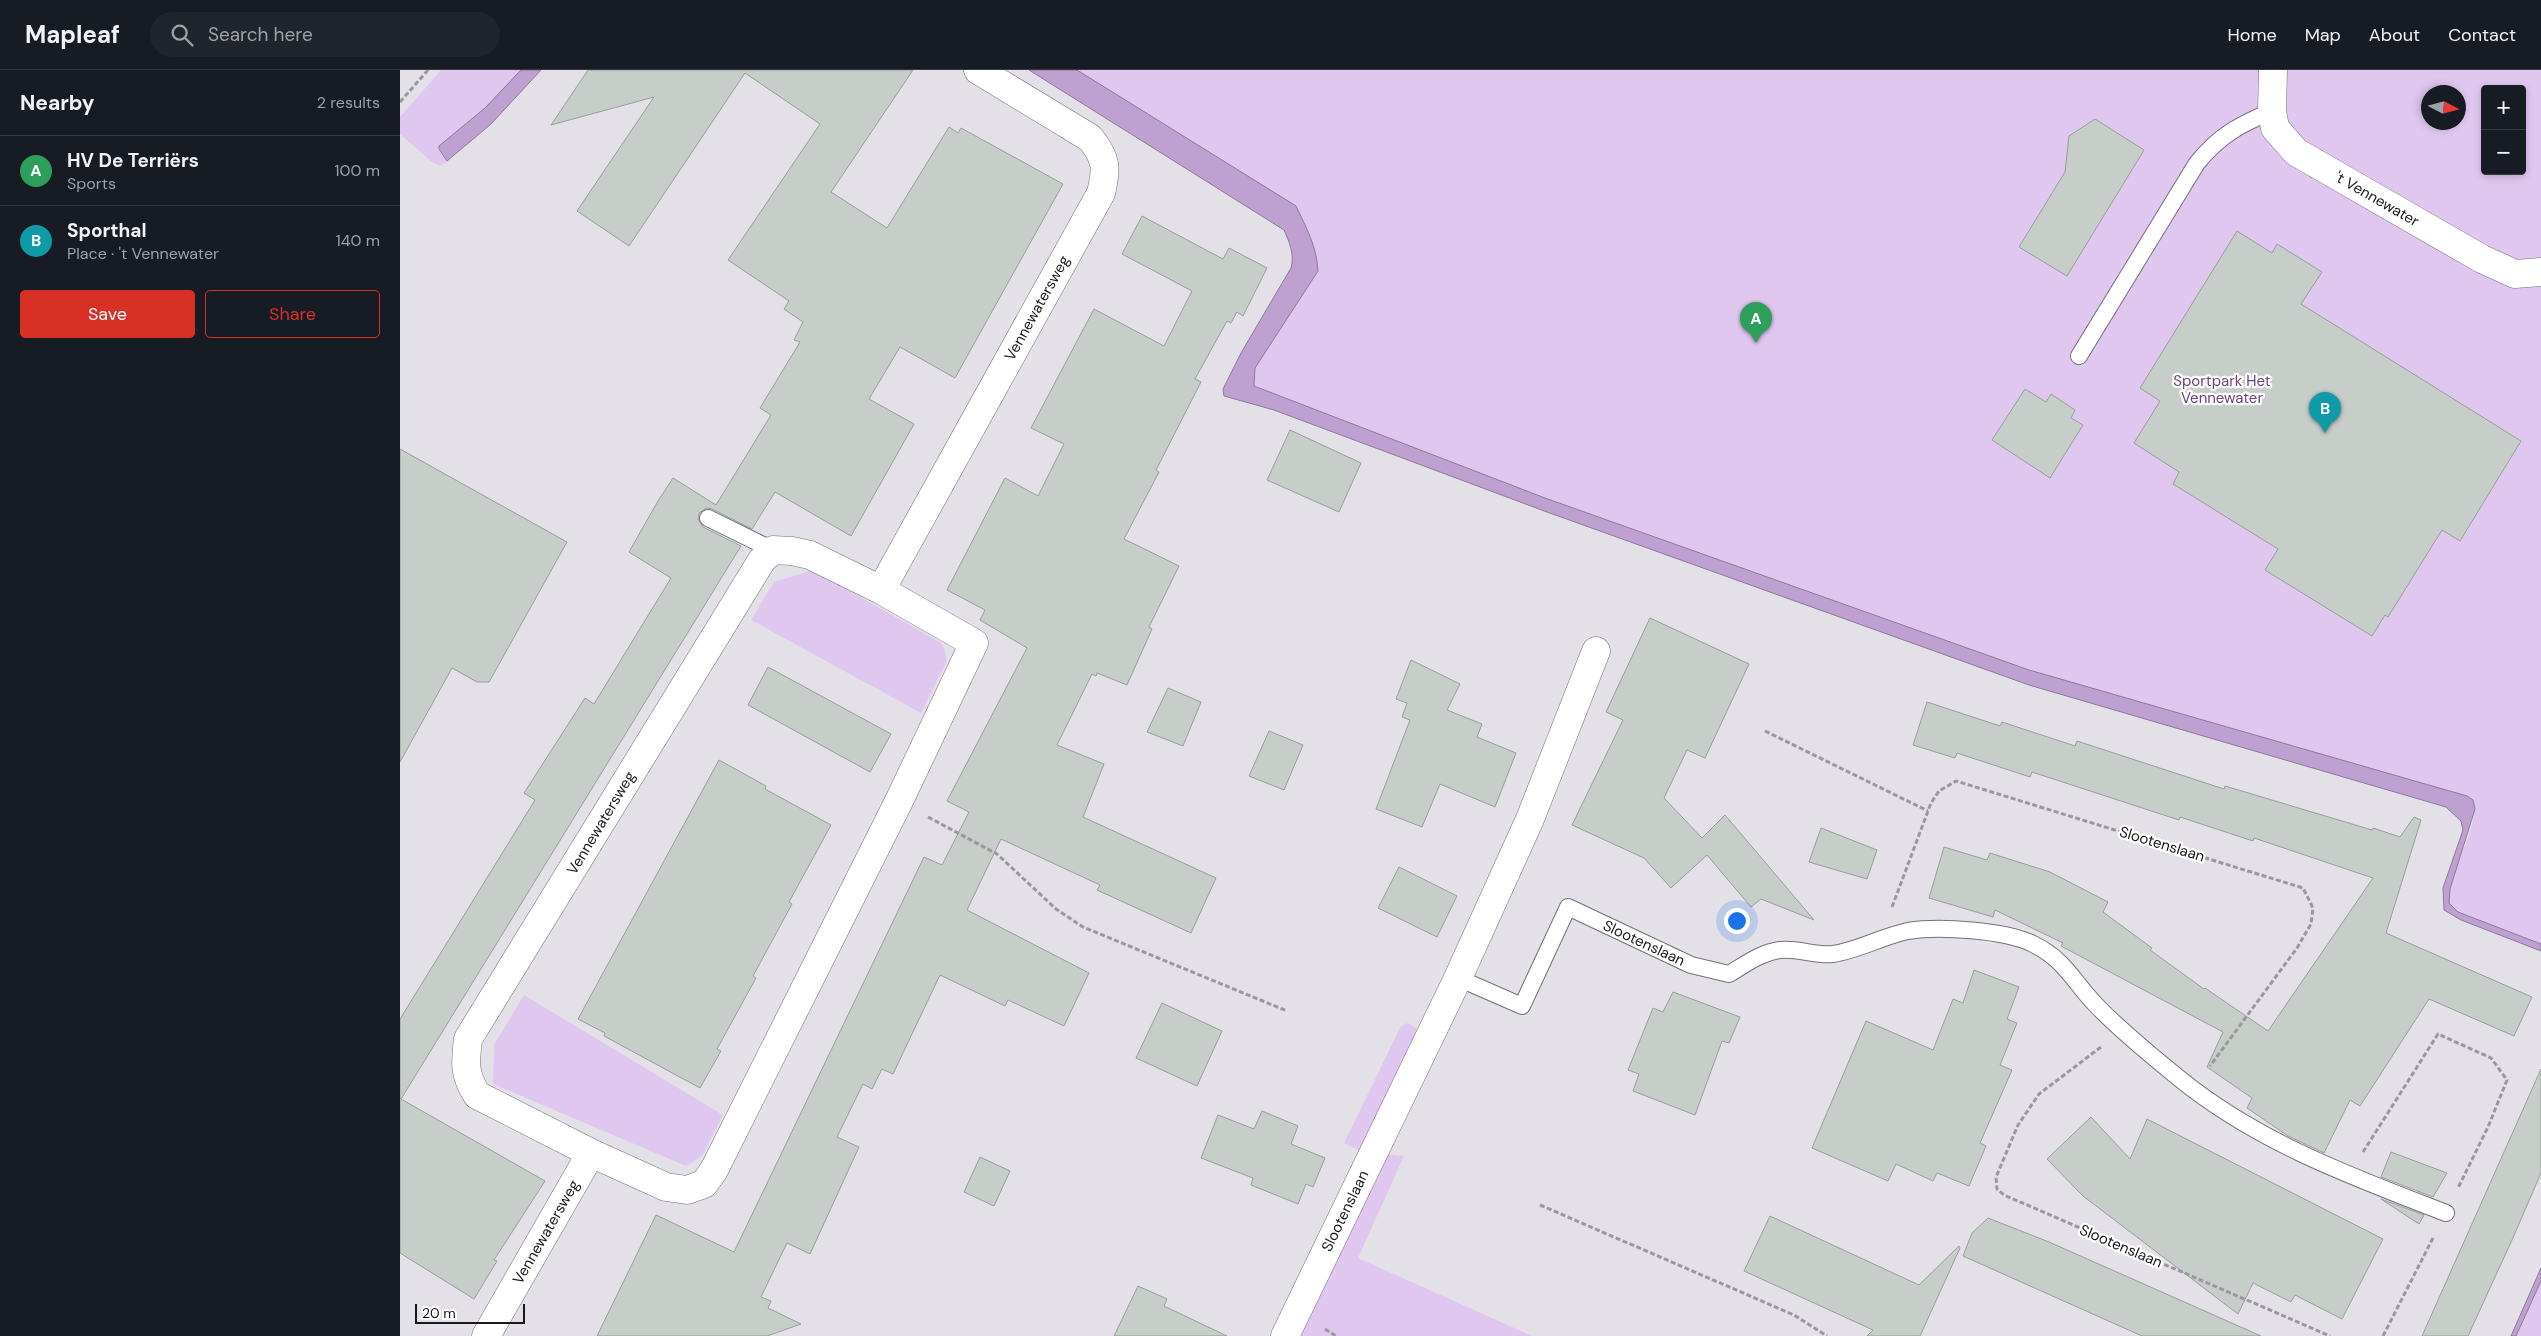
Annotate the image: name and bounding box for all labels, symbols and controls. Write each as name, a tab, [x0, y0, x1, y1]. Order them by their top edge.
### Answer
search box	[150, 12, 500, 57]
text: Mapleaf	[25, 19, 120, 50]
icon: search	[168, 21, 196, 49]
text: Search here	[208, 22, 313, 47]
text: Home	[2227, 23, 2277, 47]
text: Map	[2305, 23, 2341, 47]
text: About	[2369, 23, 2420, 47]
text: Contact	[2448, 23, 2516, 47]
north arrow	[2421, 85, 2466, 130]
map controls	[2481, 85, 2526, 175]
button: +	[2481, 85, 2526, 130]
text: Nearby	[20, 89, 94, 117]
text: 2 results	[317, 92, 380, 113]
button: −	[2481, 130, 2526, 175]
text: HV De Terriërs	[67, 148, 199, 173]
text: A	[30, 160, 42, 181]
text: 100 m	[335, 160, 380, 181]
street label: 't Vennewater	[2331, 167, 2423, 231]
text: Sports	[67, 173, 116, 194]
text: Sporthal	[67, 218, 146, 243]
text: B	[31, 230, 41, 251]
text: 140 m	[336, 230, 380, 251]
text: Place · 't Vennewater	[67, 243, 219, 264]
street label: Vennewatersweg	[1000, 252, 1074, 364]
button: Save	[20, 290, 195, 338]
button: Share	[205, 290, 380, 338]
pin: A	[1740, 302, 1772, 343]
park label: Sportpark Het Vennewater	[2173, 371, 2271, 408]
pin: B	[2309, 392, 2341, 433]
street label: Vennewatersweg	[562, 768, 640, 878]
street label: Slootenslaan	[2117, 822, 2207, 866]
your location	[1724, 908, 1750, 934]
street label: Slootenslaan	[1600, 915, 1688, 971]
street label: Slootenslaan	[1317, 1167, 1373, 1255]
street label: Vennewatersweg	[508, 1176, 584, 1288]
street label: Slootenslaan	[2077, 1220, 2165, 1272]
scale bar	[415, 1301, 525, 1324]
text: 20 m	[422, 1304, 456, 1322]

